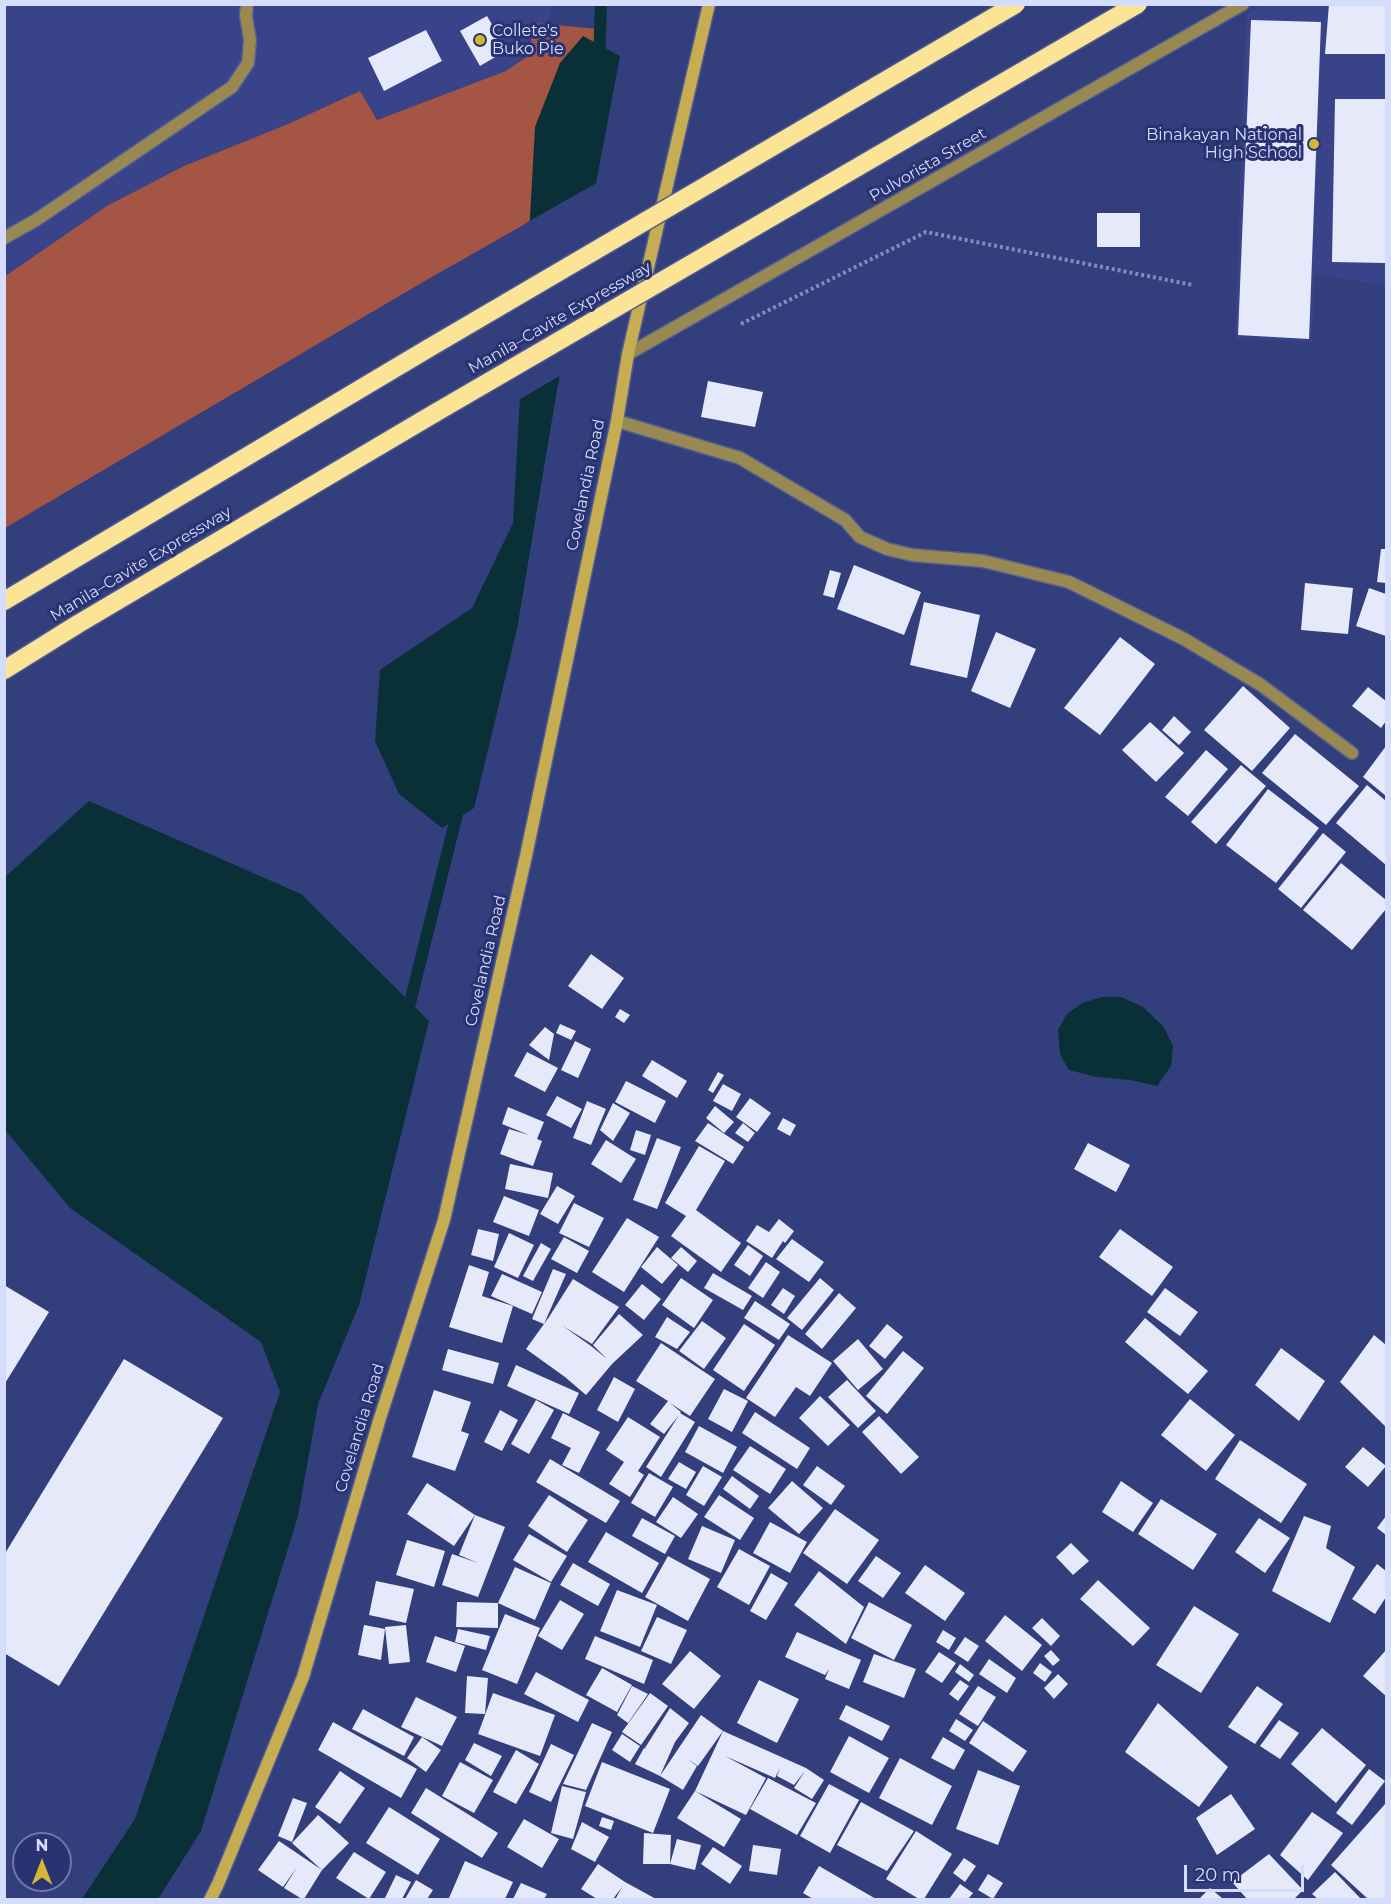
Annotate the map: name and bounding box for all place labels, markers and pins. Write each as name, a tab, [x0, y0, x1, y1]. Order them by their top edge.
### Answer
place label: Collete's Buko Pie	[492, 21, 564, 59]
marker: Collete's Buko Pie	[473, 33, 487, 47]
place label: Binakayan National High School	[1146, 125, 1302, 163]
marker: Binakayan National High School	[1307, 137, 1321, 151]

